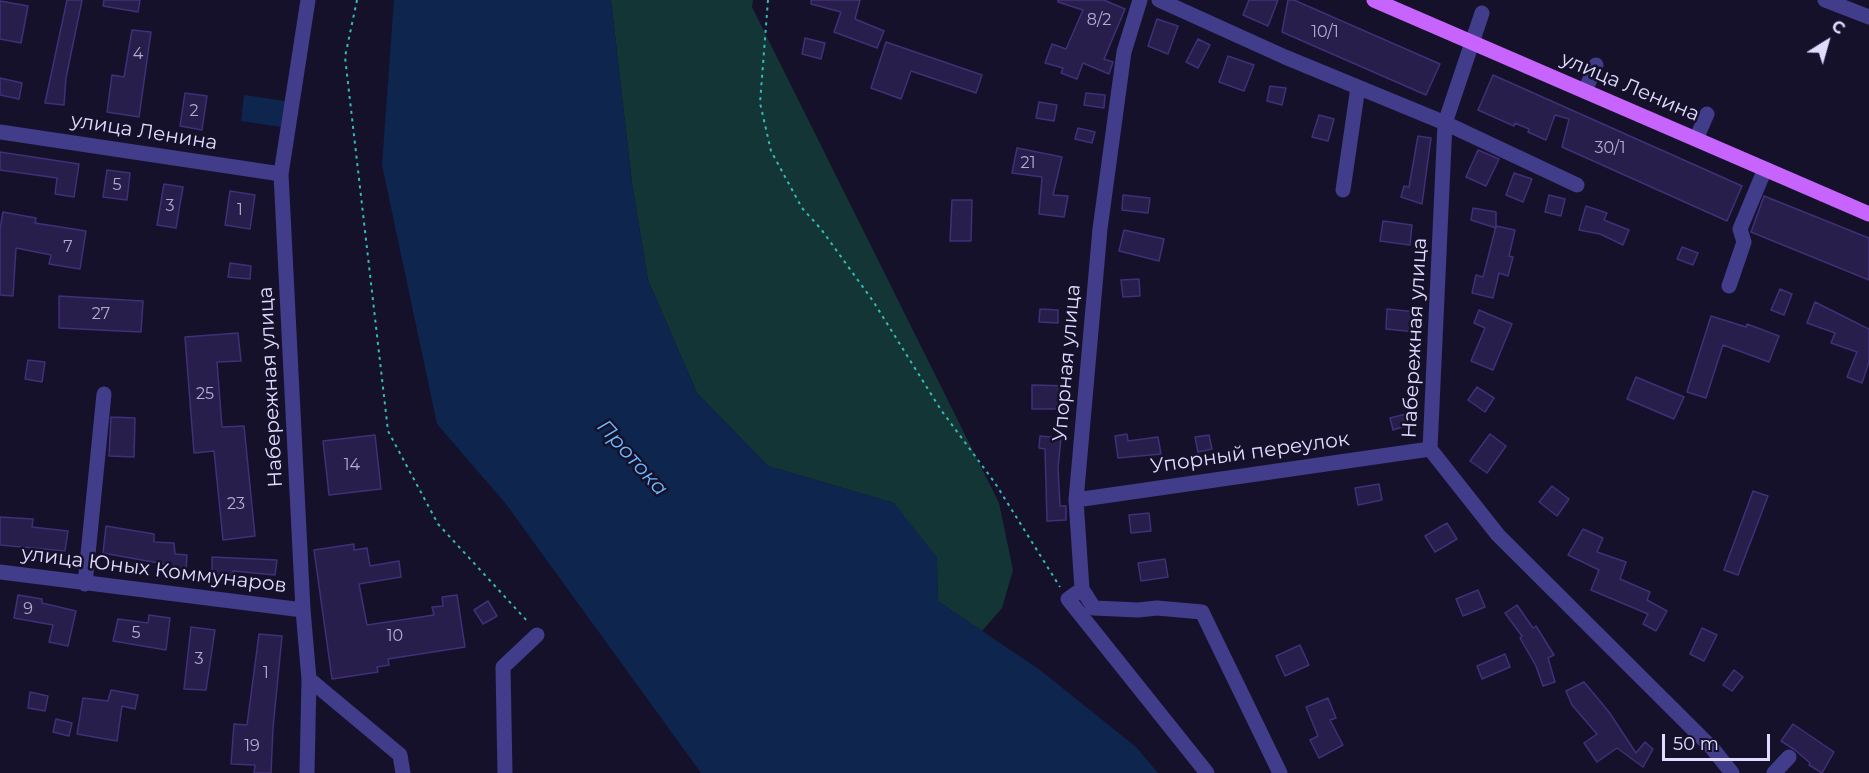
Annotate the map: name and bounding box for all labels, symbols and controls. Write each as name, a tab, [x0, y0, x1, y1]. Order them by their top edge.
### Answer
house number: 8/2	[1087, 10, 1111, 30]
north arrow	[1797, 12, 1857, 72]
text: С	[1828, 16, 1848, 38]
house number: 10/1	[1311, 22, 1339, 42]
house number: 4	[133, 44, 143, 64]
street label: улица Ленина	[1557, 47, 1703, 127]
house number: 2	[189, 101, 199, 121]
street label: улица Ленина	[69, 109, 219, 155]
house number: 30/1	[1595, 138, 1625, 158]
house number: 21	[1021, 153, 1035, 173]
house number: 5	[112, 175, 122, 195]
house number: 3	[165, 196, 175, 216]
house number: 1	[237, 200, 243, 220]
house number: 7	[63, 237, 73, 257]
street label: Набережная улица	[1398, 237, 1432, 439]
street label: Упорная улица	[1048, 283, 1086, 443]
street label: Набережная улица	[254, 286, 288, 488]
house number: 27	[92, 304, 110, 324]
house number: 25	[196, 384, 214, 404]
water label: Протока	[591, 415, 673, 501]
street label: Упорный переулок	[1149, 427, 1351, 479]
house number: 14	[344, 455, 360, 475]
house number: 23	[227, 494, 245, 514]
street label: улица Юных Коммунаров	[20, 542, 288, 598]
house number: 9	[23, 599, 33, 619]
house number: 5	[131, 623, 141, 643]
house number: 10	[387, 626, 403, 646]
house number: 3	[194, 649, 204, 669]
house number: 1	[263, 663, 269, 683]
scale bar	[1665, 722, 1773, 760]
text: 50 m	[1673, 733, 1719, 755]
house number: 19	[244, 736, 260, 756]

